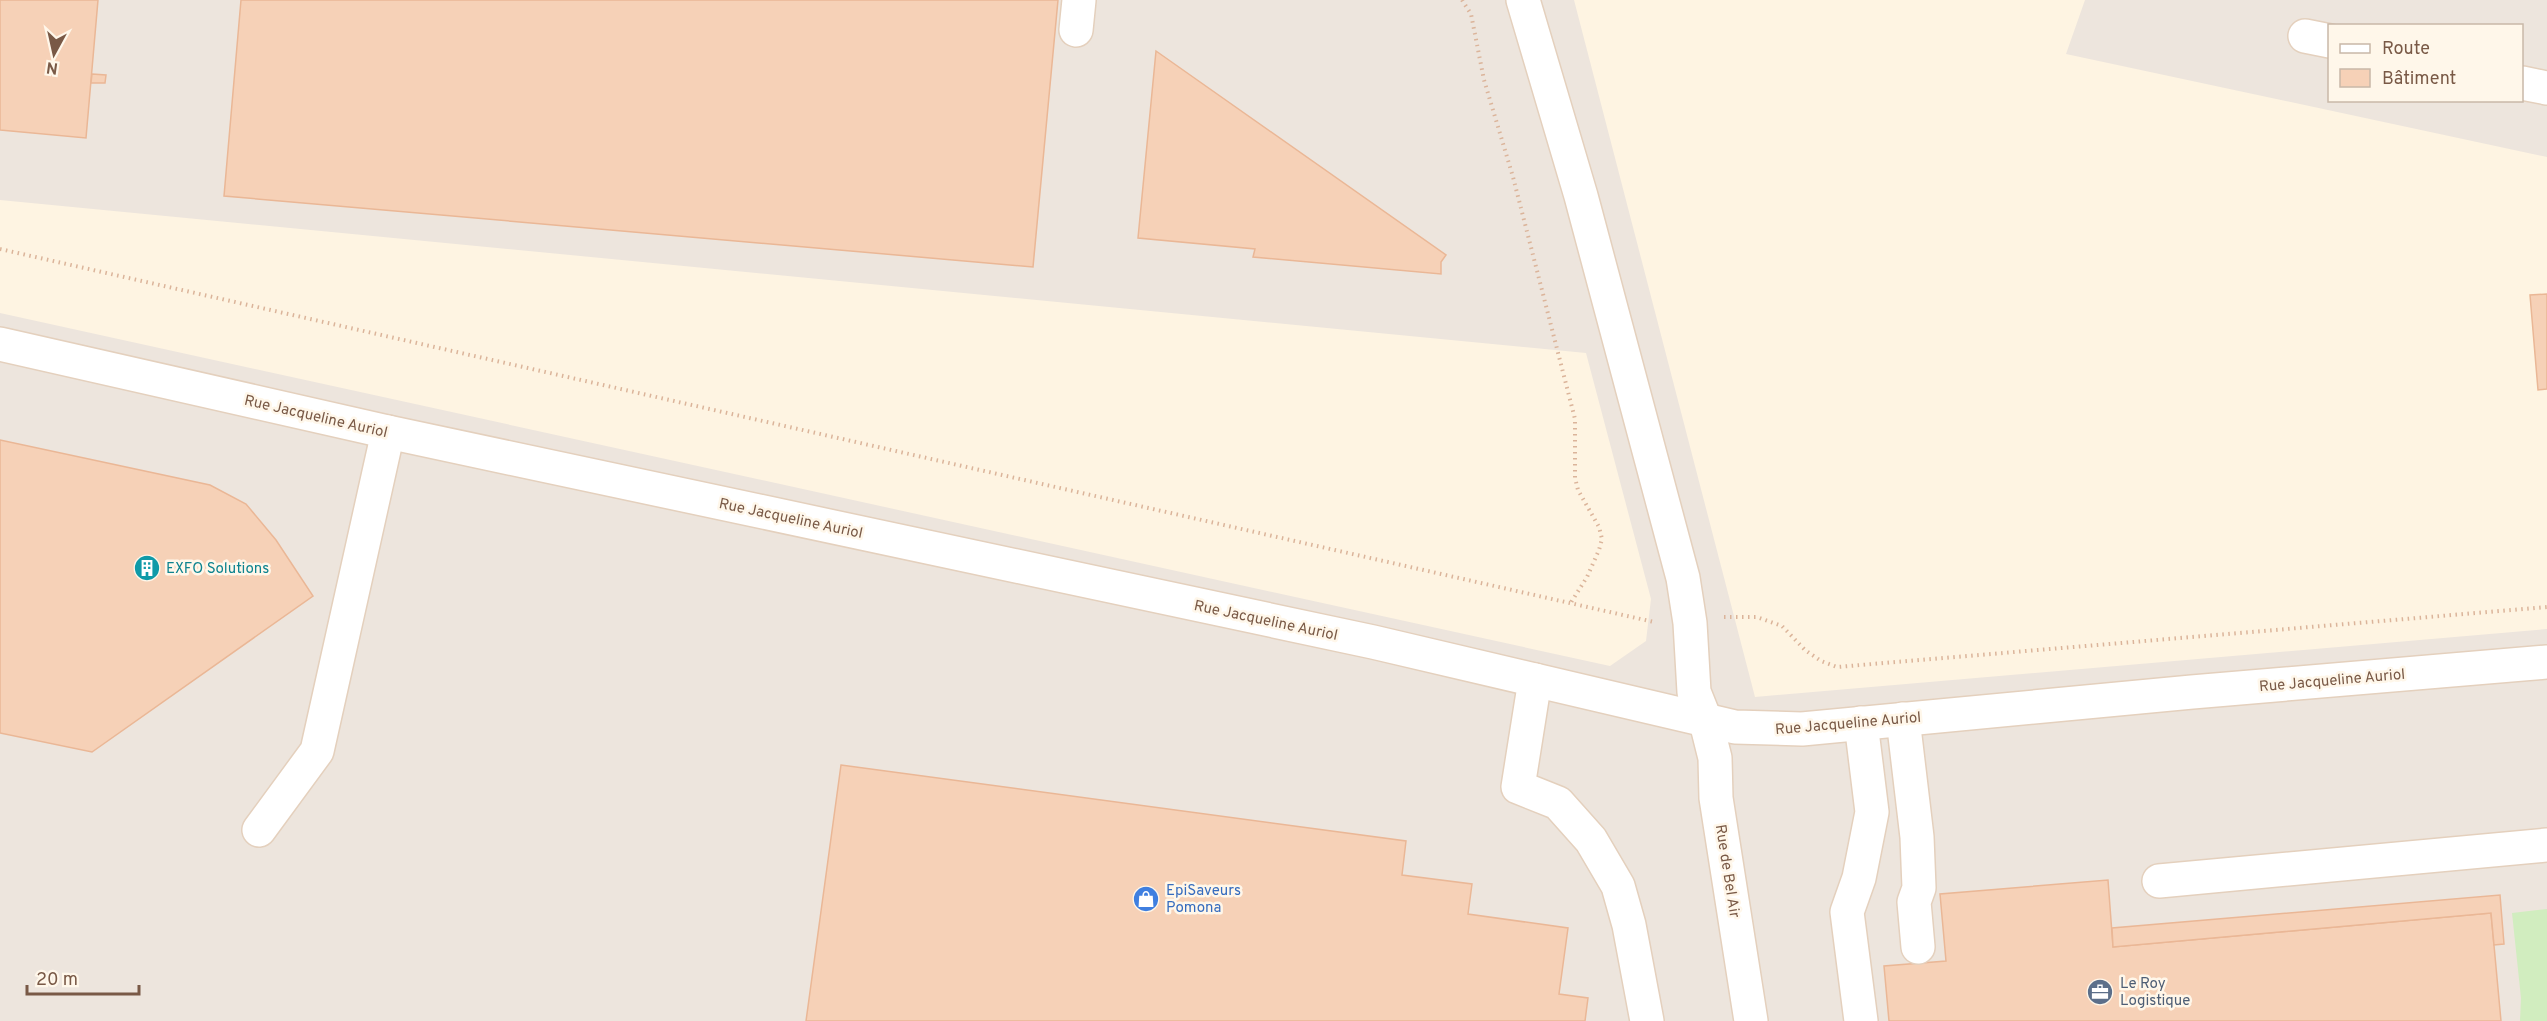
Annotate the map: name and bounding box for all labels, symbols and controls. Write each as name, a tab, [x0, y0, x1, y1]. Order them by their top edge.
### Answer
north arrow	[24, 24, 84, 84]
legend	[2328, 24, 2523, 102]
text: Route	[2382, 38, 2430, 61]
text: N	[45, 56, 59, 78]
text: Bâtiment	[2382, 68, 2456, 91]
street label: Rue Jacqueline Auriol	[242, 392, 389, 443]
street label: Rue Jacqueline Auriol	[717, 495, 864, 544]
building icon: EXFO Solutions	[132, 553, 162, 583]
place label: EXFO Solutions	[166, 560, 269, 579]
street label: Rue Jacqueline Auriol	[1192, 597, 1339, 646]
street label: Rue Jacqueline Auriol	[2258, 666, 2406, 697]
street label: Rue Jacqueline Auriol	[1774, 709, 1922, 740]
street label: Rue de Bel Air	[1710, 823, 1743, 920]
place label: EpiSaveurs Pomona	[1166, 882, 1241, 918]
shop icon: EpiSaveurs Pomona	[1131, 884, 1161, 914]
scale bar	[27, 958, 140, 996]
text: 20 m	[36, 969, 78, 992]
place label: Le Roy Logistique	[2120, 975, 2190, 1011]
office icon: Le Roy Logistique	[2085, 977, 2115, 1007]

